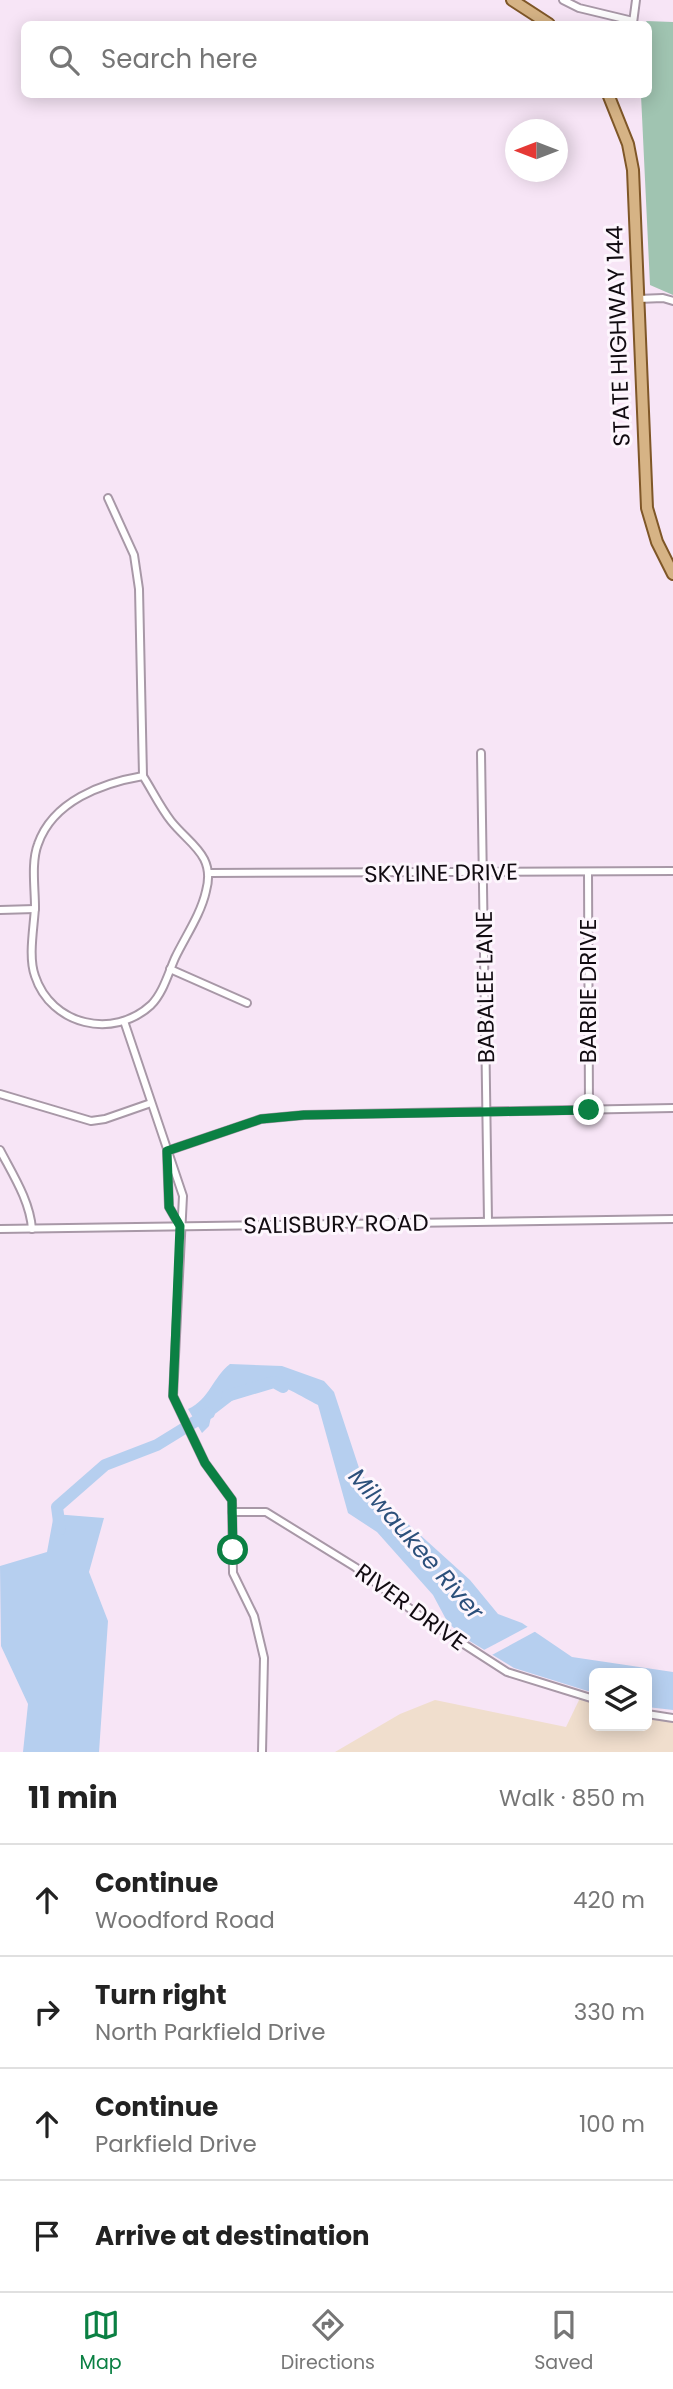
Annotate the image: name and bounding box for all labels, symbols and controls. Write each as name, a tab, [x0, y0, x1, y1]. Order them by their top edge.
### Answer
search box	[21, 21, 652, 98]
icon: search	[45, 41, 83, 79]
text: Search here	[101, 41, 258, 77]
north arrow	[505, 119, 568, 182]
street label: STATE HIGHWAY 144	[598, 225, 638, 447]
street label: SKYLINE DRIVE	[364, 856, 518, 890]
street label: BABALEE LANE	[468, 911, 502, 1063]
street label: BARBIE DRIVE	[572, 919, 604, 1063]
route end	[573, 1094, 604, 1125]
street label: SALISBURY ROAD	[243, 1206, 429, 1242]
water label: Milwaukee River	[341, 1461, 492, 1627]
route start	[217, 1534, 248, 1565]
street label: RIVER DRIVE	[349, 1556, 473, 1658]
map controls	[589, 1668, 652, 1731]
button: layers	[589, 1668, 652, 1731]
text: 11 min	[28, 1776, 118, 1819]
text: Walk · 850 m	[499, 1782, 645, 1814]
text: Continue	[95, 1865, 218, 1901]
icon: ahead	[28, 1881, 66, 1919]
text: 420 m	[573, 1884, 645, 1916]
text: Woodford Road	[95, 1904, 275, 1936]
text: Turn right	[95, 1977, 227, 2013]
icon: right	[28, 1993, 66, 2031]
text: 330 m	[574, 1996, 645, 2028]
text: North Parkfield Drive	[95, 2016, 325, 2048]
text: Continue	[95, 2089, 218, 2125]
icon: ahead	[28, 2105, 66, 2143]
text: 100 m	[579, 2108, 645, 2140]
text: Parkfield Drive	[95, 2128, 257, 2160]
icon: arrive	[28, 2217, 66, 2255]
text: Arrive at destination	[95, 2218, 370, 2254]
tab: Map	[80, 2306, 122, 2377]
tab: Directions	[281, 2306, 375, 2377]
tab: Saved	[534, 2306, 593, 2377]

